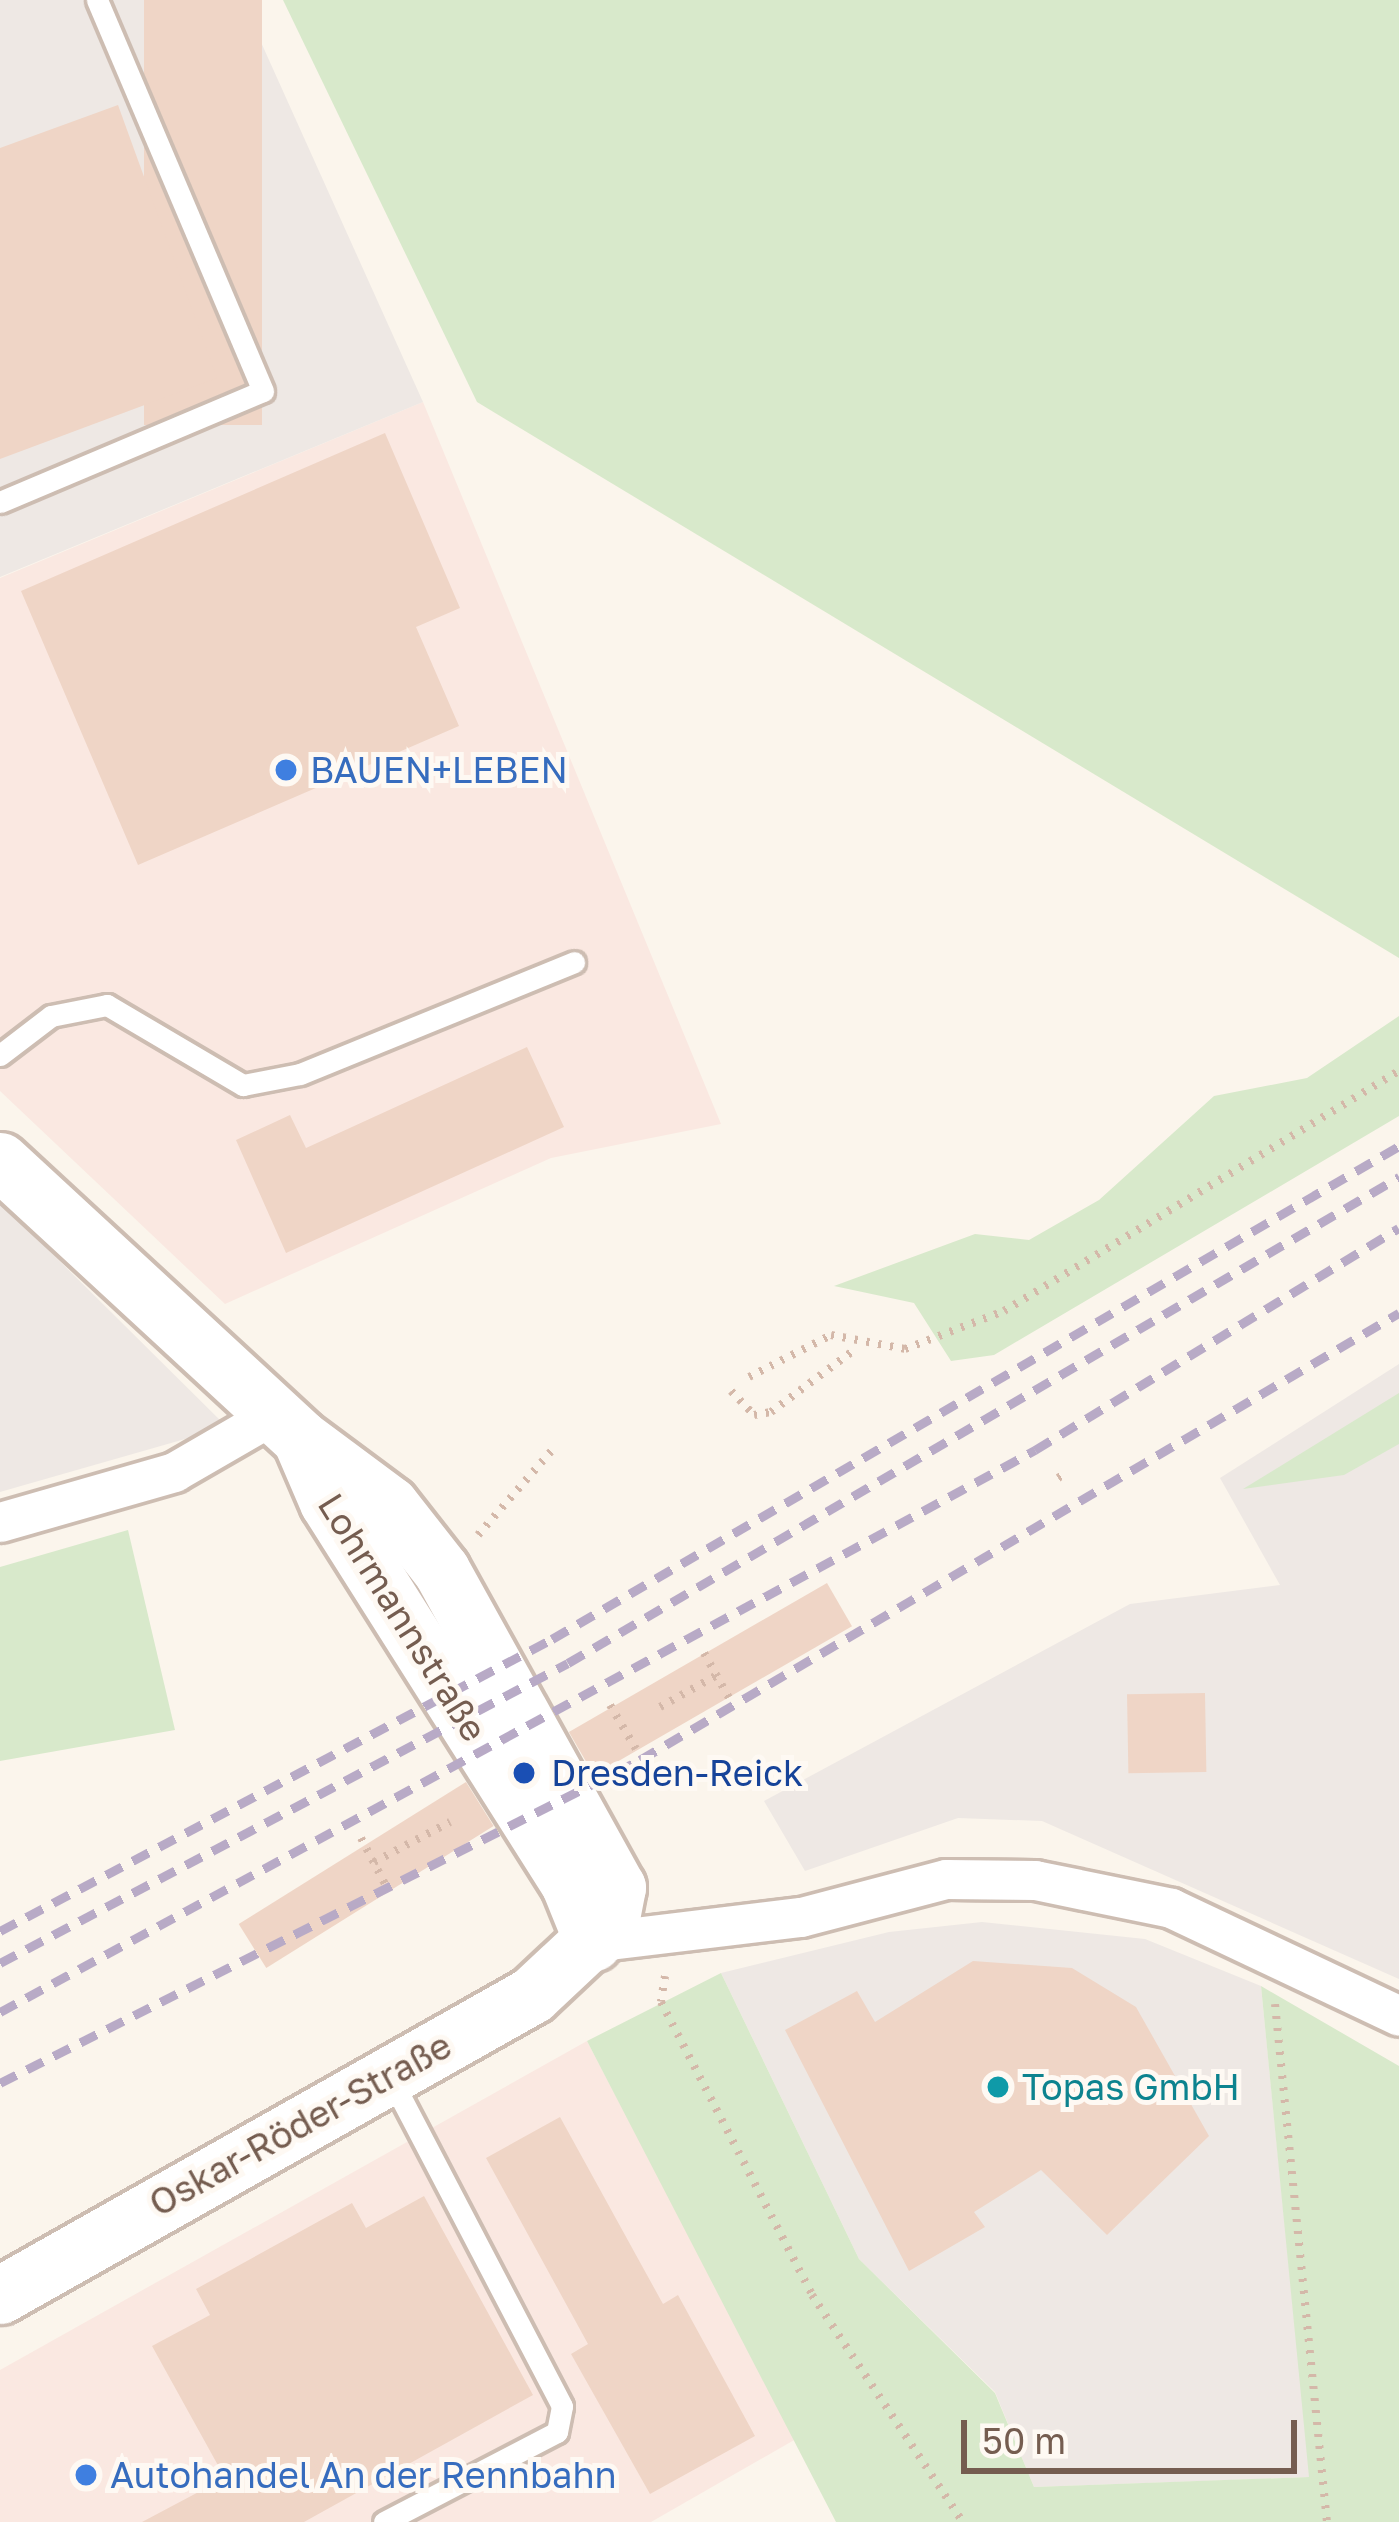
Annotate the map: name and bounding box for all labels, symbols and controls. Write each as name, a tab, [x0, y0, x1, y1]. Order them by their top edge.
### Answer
place label: BAUEN+LEBEN	[310, 748, 568, 792]
marker: BAUEN+LEBEN	[273, 757, 299, 783]
street label: Lohrmannstraße	[310, 1485, 496, 1749]
place label: Dresden-Reick	[551, 1751, 803, 1795]
marker: Dresden-Reick	[508, 1757, 540, 1789]
street label: Oskar-Röder-Straße	[142, 2023, 458, 2225]
place label: Topas GmbH	[1022, 2065, 1240, 2109]
marker: Topas GmbH	[985, 2074, 1011, 2100]
scale bar	[967, 2396, 1303, 2470]
text: 50 m	[982, 2419, 1066, 2462]
place label: Autohandel An der Rennbahn	[110, 2453, 617, 2497]
marker: Autohandel An der Rennbahn	[73, 2462, 99, 2488]

